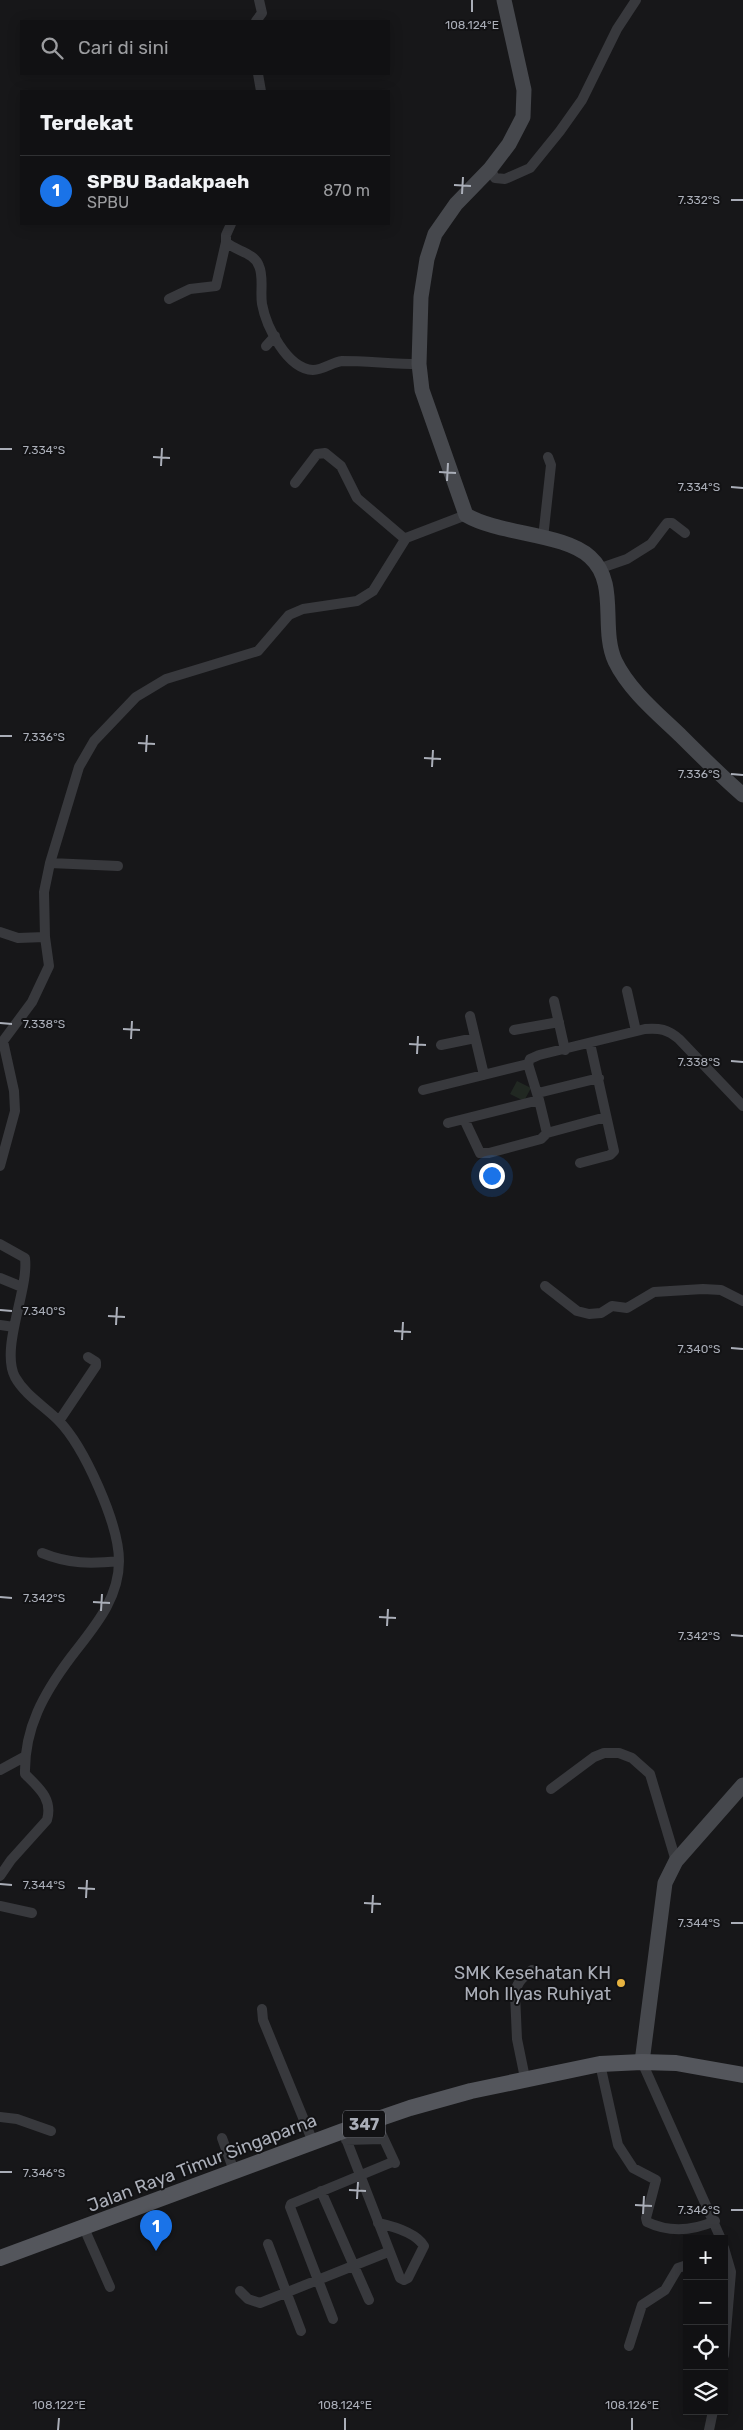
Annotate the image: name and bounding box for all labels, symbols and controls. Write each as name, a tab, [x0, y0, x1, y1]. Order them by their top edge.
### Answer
text: 108.124°E	[445, 18, 499, 32]
search box	[20, 20, 390, 75]
icon: search	[38, 34, 66, 62]
text: Cari di sini	[78, 36, 169, 59]
text: Terdekat	[40, 110, 133, 135]
text: SPBU Badakpaeh	[87, 170, 249, 193]
text: 1	[52, 181, 60, 200]
text: 870 m	[323, 181, 370, 200]
text: SPBU	[87, 193, 129, 212]
text: 7.332°S	[678, 193, 720, 207]
text: 7.334°S	[23, 443, 65, 457]
text: 7.334°S	[678, 480, 720, 494]
text: 7.336°S	[23, 730, 65, 744]
text: 7.336°S	[678, 767, 720, 781]
text: 7.338°S	[23, 1017, 65, 1031]
text: 7.338°S	[678, 1055, 720, 1069]
your location	[479, 1163, 505, 1189]
text: 7.340°S	[23, 1304, 65, 1318]
text: 7.340°S	[678, 1342, 720, 1356]
text: 7.342°S	[23, 1591, 65, 1605]
text: 7.342°S	[678, 1629, 720, 1643]
text: 7.344°S	[23, 1878, 65, 1892]
text: 7.344°S	[678, 1916, 720, 1930]
place label: SMK Kesehatan KH Moh Ilyas Ruhiyat	[454, 1962, 611, 2005]
marker: SMK Kesehatan KH Moh Ilyas Ruhiyat	[615, 1977, 627, 1989]
street label: Jalan Raya Timur Singaparna	[84, 2109, 320, 2217]
road number: 347	[343, 2110, 385, 2138]
text: 7.346°S	[23, 2166, 65, 2180]
text: 7.346°S	[678, 2203, 720, 2217]
pin: 1	[140, 2210, 172, 2251]
map controls	[683, 2235, 728, 2415]
button: +	[683, 2235, 728, 2280]
button: −	[683, 2280, 728, 2325]
button: locate	[683, 2325, 728, 2370]
button: layers	[683, 2370, 728, 2415]
text: 108.122°E	[32, 2398, 86, 2412]
text: 108.124°E	[318, 2398, 372, 2412]
text: 108.126°E	[605, 2398, 659, 2412]

